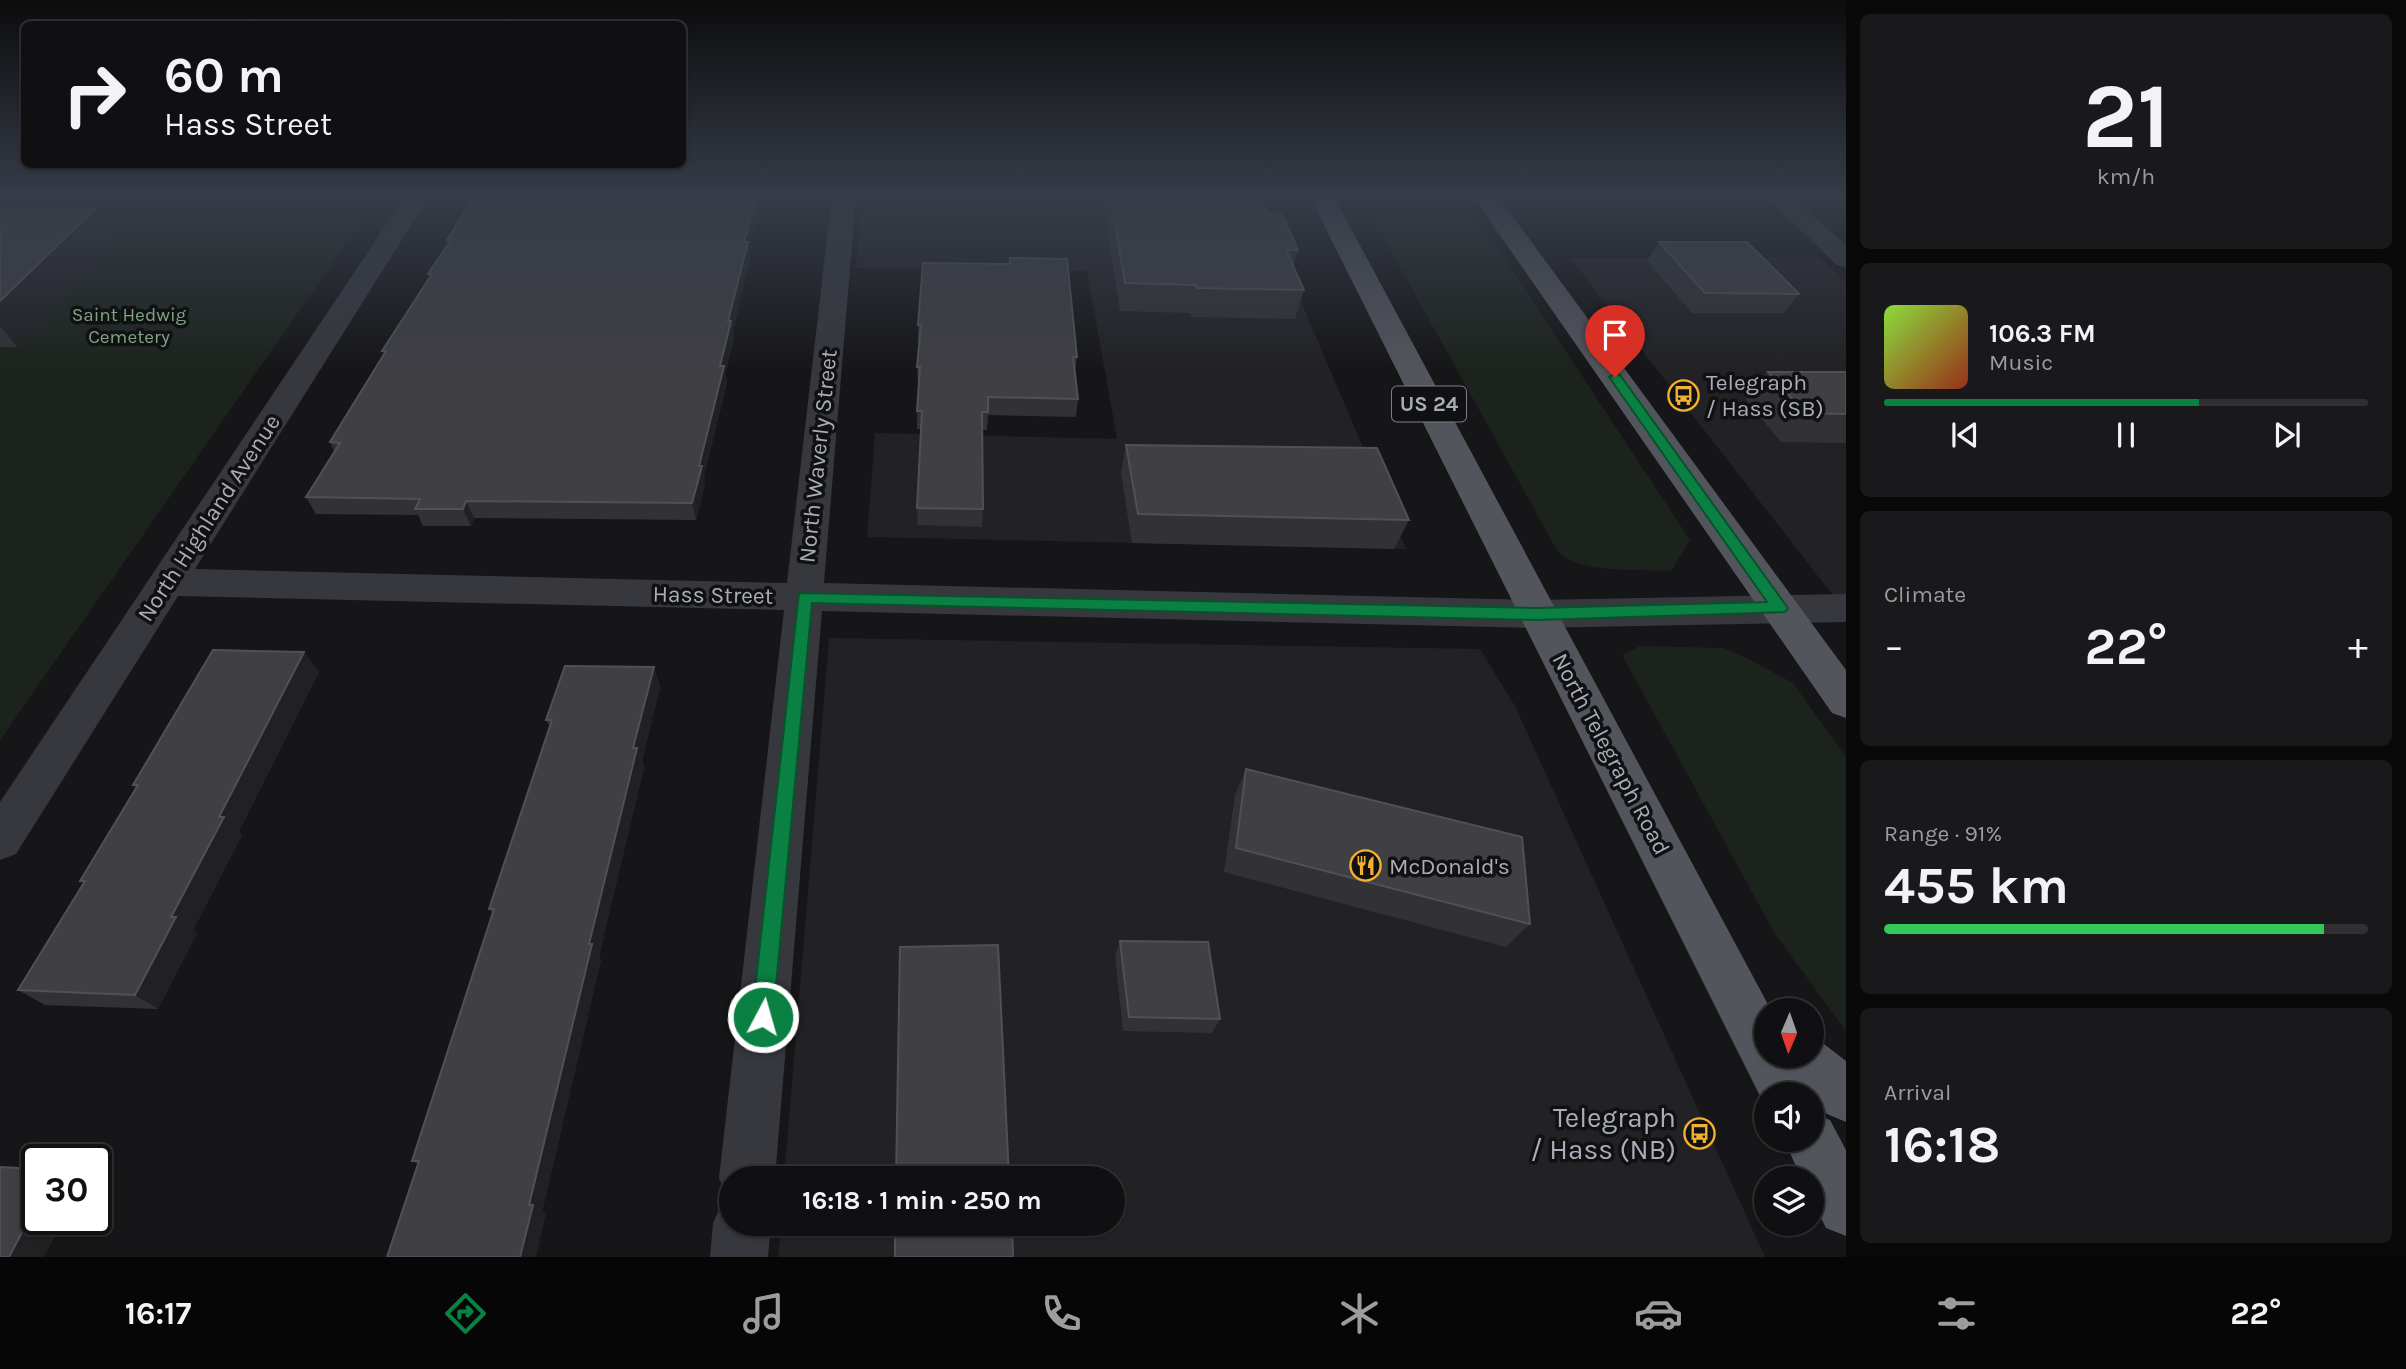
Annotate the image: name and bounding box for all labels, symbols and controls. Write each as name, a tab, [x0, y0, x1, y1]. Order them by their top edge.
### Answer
text: 60 m	[164, 47, 284, 104]
icon: right	[49, 49, 140, 140]
text: 21	[2082, 64, 2170, 170]
text: Hass Street	[164, 106, 332, 143]
text: km/h	[2097, 163, 2155, 190]
park label: Saint Hedwig Cemetery	[72, 304, 187, 348]
pin	[1585, 305, 1645, 377]
icon: arrive	[1596, 316, 1634, 354]
text: 106.3 FM	[1989, 318, 2096, 349]
street label: North Waverly Street	[793, 348, 843, 564]
text: Music	[1989, 349, 2053, 376]
place label: Telegraph / Hass (SB)	[1706, 369, 1824, 422]
bus stop icon: Telegraph / Hass (SB)	[1666, 378, 1700, 412]
road number: US 24	[1392, 386, 1466, 422]
street label: North Highland Avenue	[132, 409, 286, 627]
icon: previous	[1946, 416, 1984, 454]
icon: pause	[2107, 416, 2145, 454]
icon: next	[2268, 416, 2306, 454]
street label: Hass Street	[652, 580, 774, 610]
text: Climate	[1884, 581, 1966, 608]
text: 22°	[2084, 616, 2168, 677]
text: −	[1884, 624, 1904, 669]
text: +	[2348, 624, 2368, 669]
street label: North Telegraph Road	[1546, 649, 1676, 859]
text: Range · 91%	[1884, 820, 2002, 847]
restaurant icon: McDonald's	[1349, 849, 1383, 883]
place label: McDonald's	[1389, 853, 1510, 880]
text: 455 km	[1884, 855, 2069, 916]
position arrow	[726, 980, 800, 1054]
north arrow	[1754, 998, 1824, 1068]
map controls	[1754, 998, 1824, 1236]
text: Arrival	[1884, 1079, 1951, 1106]
button: sound	[1754, 1082, 1824, 1152]
place label: Telegraph / Hass (NB)	[1531, 1101, 1676, 1166]
text: 16:18	[1884, 1114, 2000, 1175]
bus stop icon: Telegraph / Hass (NB)	[1682, 1116, 1716, 1150]
speed limit sign: 30	[21, 1144, 112, 1235]
button: layers	[1754, 1166, 1824, 1236]
text: 16:18 · 1 min · 250 m	[802, 1185, 1042, 1216]
icon: directions	[441, 1289, 490, 1338]
icon: music	[739, 1289, 788, 1338]
icon: phone	[1037, 1289, 1086, 1338]
icon: climate	[1335, 1289, 1384, 1338]
icon: car	[1634, 1289, 1683, 1338]
icon: filters	[1932, 1289, 1981, 1338]
text: 16:17	[125, 1295, 191, 1332]
text: 22°	[2230, 1295, 2281, 1332]

